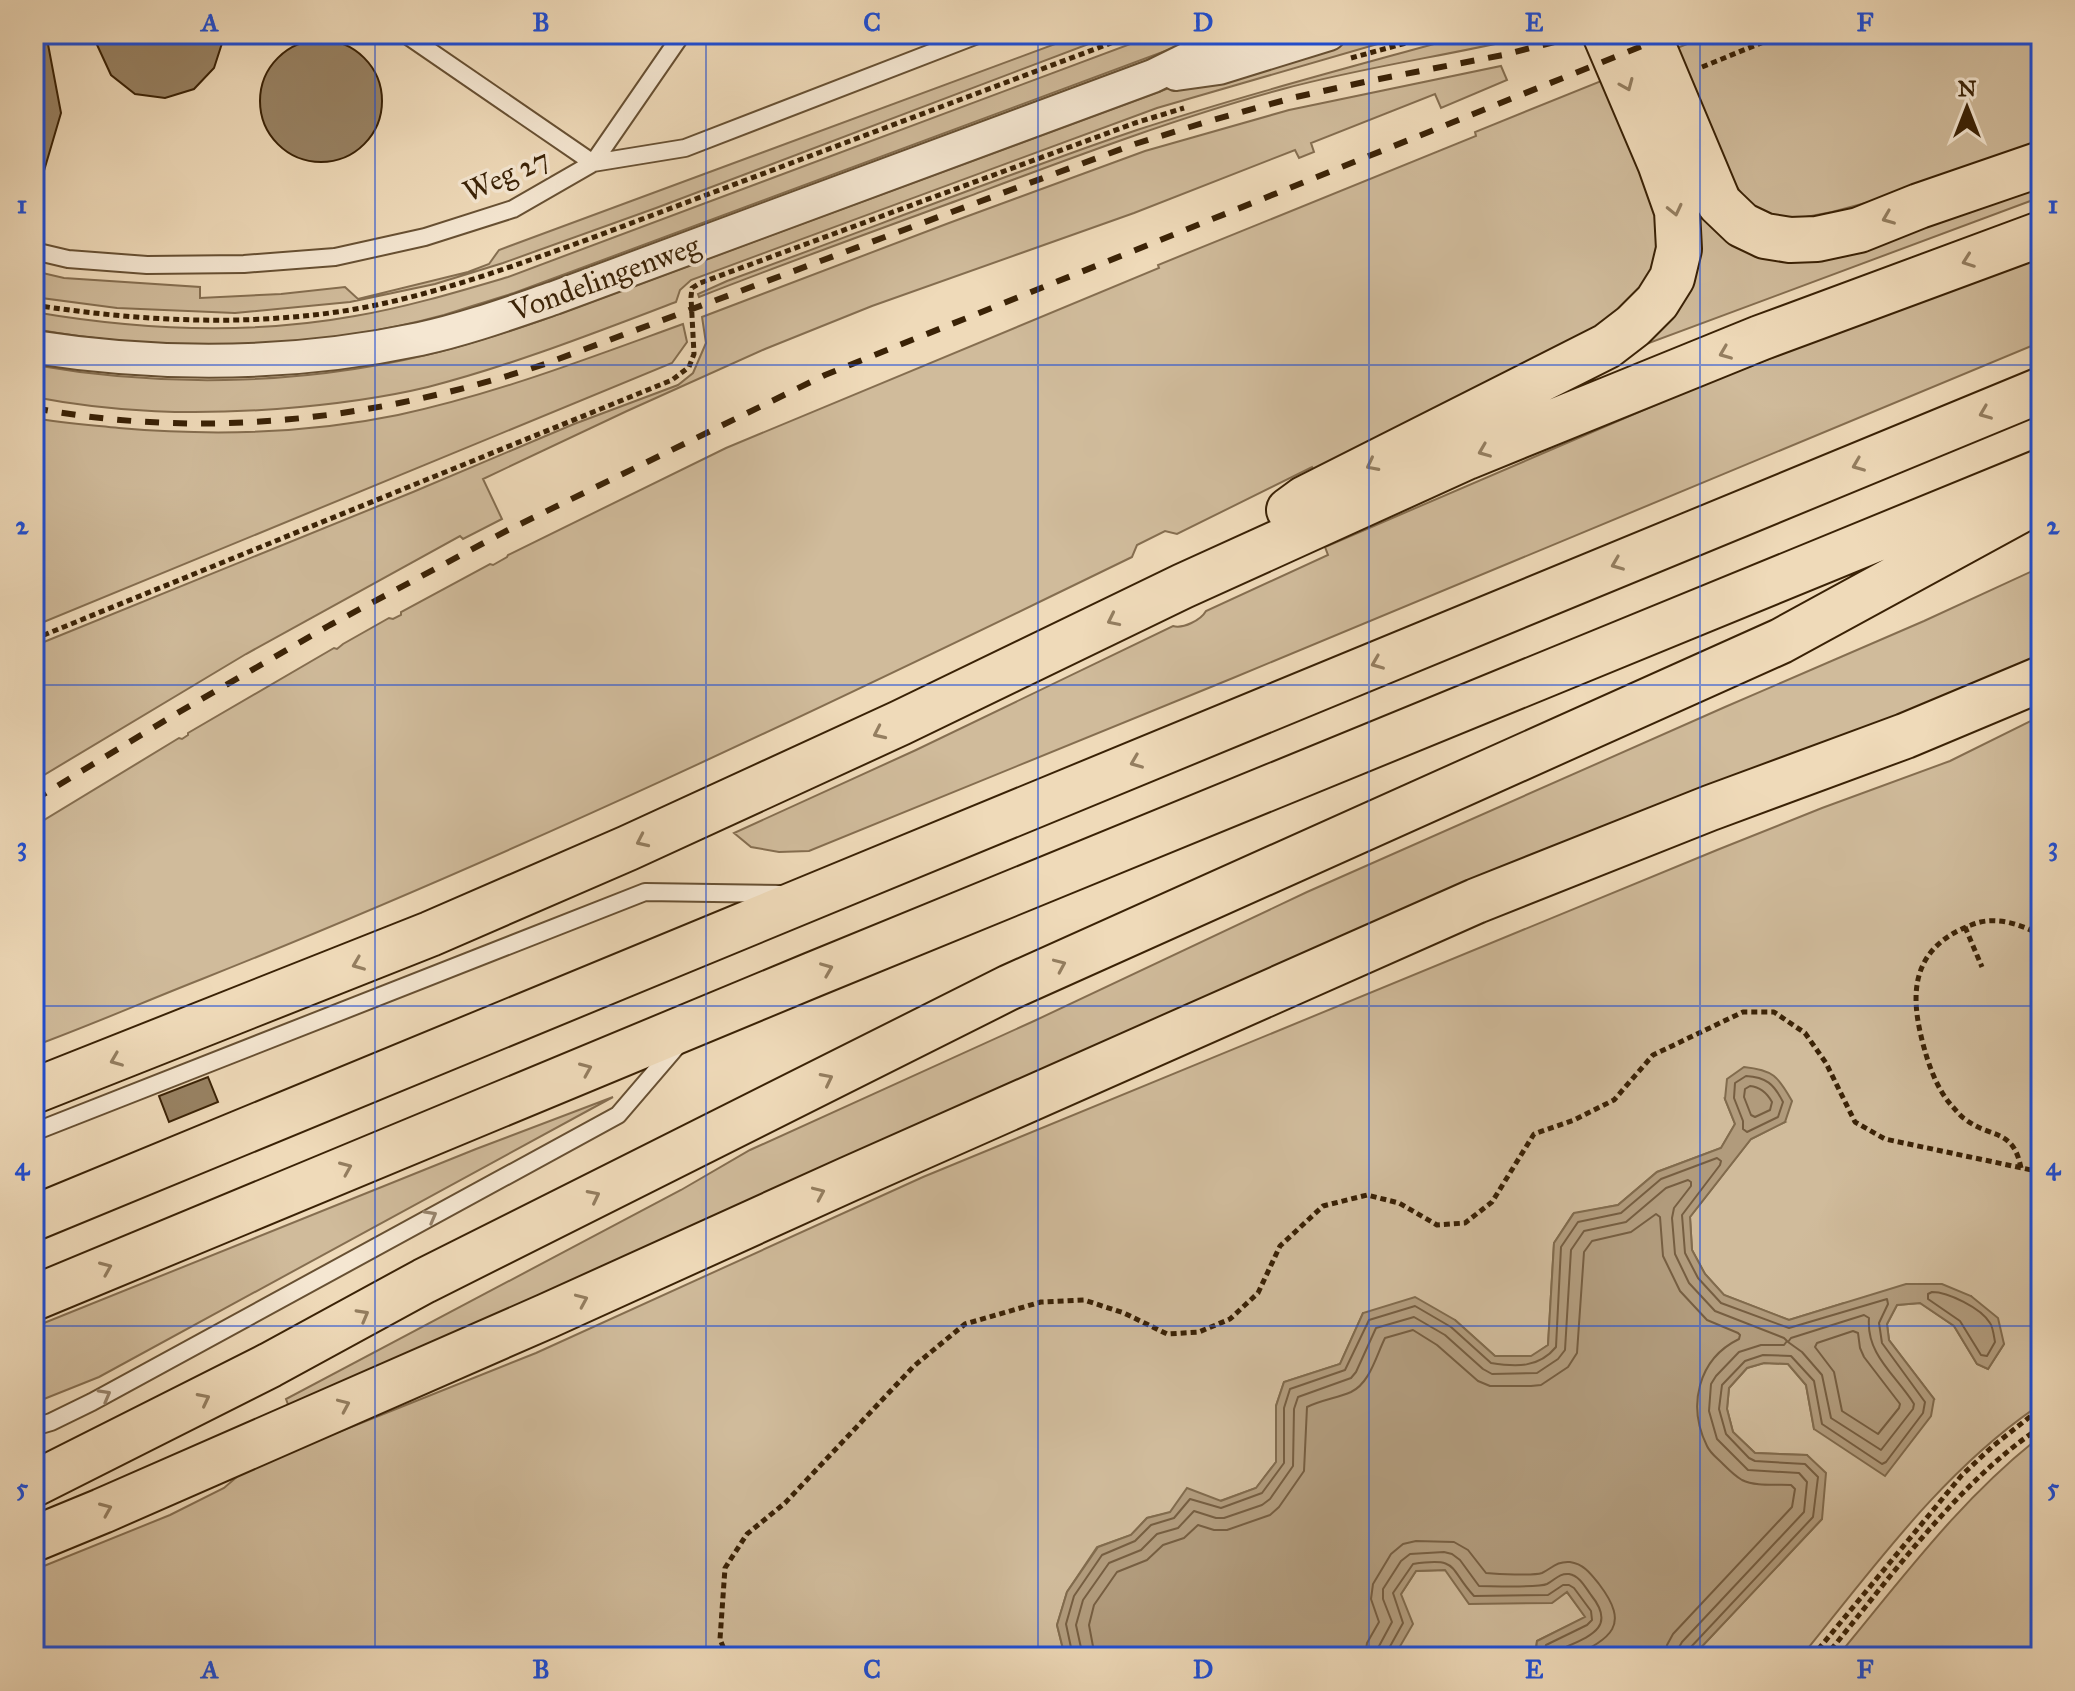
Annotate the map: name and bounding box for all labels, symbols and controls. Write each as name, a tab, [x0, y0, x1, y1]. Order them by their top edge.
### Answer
text: A	[199, 6, 219, 38]
text: B	[532, 6, 550, 38]
text: C	[863, 6, 881, 38]
text: D	[1193, 6, 1213, 38]
text: E	[1525, 6, 1544, 38]
text: F	[1857, 6, 1874, 38]
north arrow	[1927, 68, 2007, 148]
text: N	[1958, 75, 1977, 102]
one-way arrow	[1617, 77, 1633, 91]
street label: Weg 27	[457, 140, 555, 210]
text: 1	[17, 188, 27, 220]
text: 1	[2048, 188, 2058, 220]
one-way arrow	[1666, 203, 1683, 217]
one-way arrow	[1882, 208, 1896, 225]
street label: Vondelingenweg	[504, 227, 706, 329]
one-way arrow	[1962, 251, 1976, 268]
one-way arrow	[1718, 343, 1733, 359]
one-way arrow	[1979, 403, 1993, 420]
one-way arrow	[1478, 441, 1492, 457]
one-way arrow	[1365, 455, 1380, 470]
one-way arrow	[1852, 456, 1866, 472]
text: 2	[16, 509, 30, 541]
text: 2	[2047, 509, 2061, 541]
one-way arrow	[1611, 555, 1625, 571]
one-way arrow	[1106, 610, 1121, 626]
one-way arrow	[1371, 654, 1385, 670]
one-way arrow	[872, 723, 887, 739]
one-way arrow	[1130, 753, 1144, 769]
text: 3	[17, 830, 27, 862]
text: 3	[2048, 830, 2058, 862]
one-way arrow	[636, 832, 650, 848]
one-way arrow	[351, 954, 365, 971]
one-way arrow	[1052, 958, 1066, 974]
one-way arrow	[819, 963, 833, 979]
one-way arrow	[110, 1050, 124, 1067]
one-way arrow	[578, 1062, 592, 1078]
one-way arrow	[818, 1074, 833, 1089]
text: 4	[15, 1150, 31, 1182]
text: 4	[2046, 1150, 2062, 1182]
one-way arrow	[338, 1162, 352, 1178]
one-way arrow	[811, 1186, 825, 1202]
one-way arrow	[586, 1190, 601, 1206]
one-way arrow	[423, 1211, 438, 1226]
one-way arrow	[98, 1261, 112, 1278]
one-way arrow	[574, 1294, 589, 1310]
one-way arrow	[355, 1309, 369, 1324]
one-way arrow	[97, 1389, 111, 1404]
one-way arrow	[195, 1394, 210, 1409]
one-way arrow	[336, 1398, 351, 1414]
text: 5	[16, 1471, 29, 1503]
text: 5	[2047, 1471, 2060, 1503]
one-way arrow	[98, 1503, 112, 1519]
text: A	[199, 1653, 219, 1685]
text: B	[532, 1653, 550, 1685]
text: C	[863, 1653, 881, 1685]
text: D	[1193, 1653, 1213, 1685]
text: E	[1525, 1653, 1544, 1685]
text: F	[1857, 1653, 1874, 1685]

